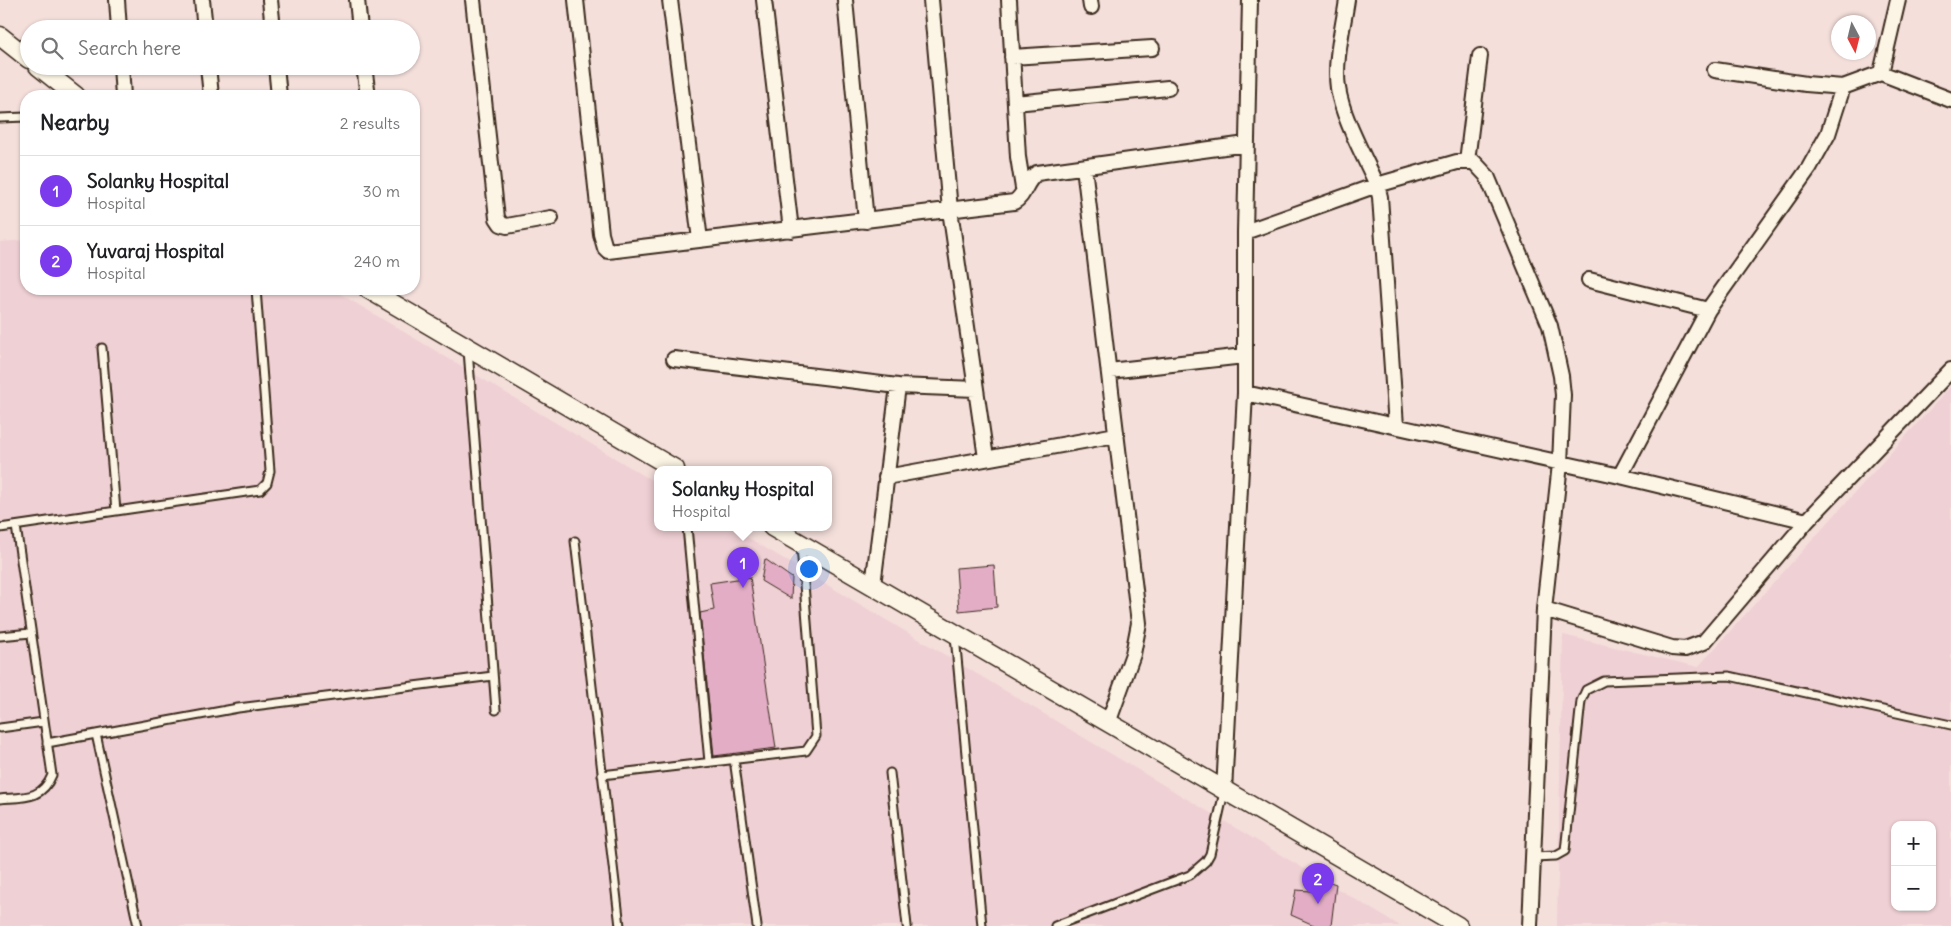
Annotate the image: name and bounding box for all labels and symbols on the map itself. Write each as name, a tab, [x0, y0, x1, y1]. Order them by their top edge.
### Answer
north arrow	[1831, 15, 1876, 60]
pin: 1	[727, 547, 759, 588]
your location	[796, 556, 822, 582]
pin: 2	[1302, 863, 1334, 904]

